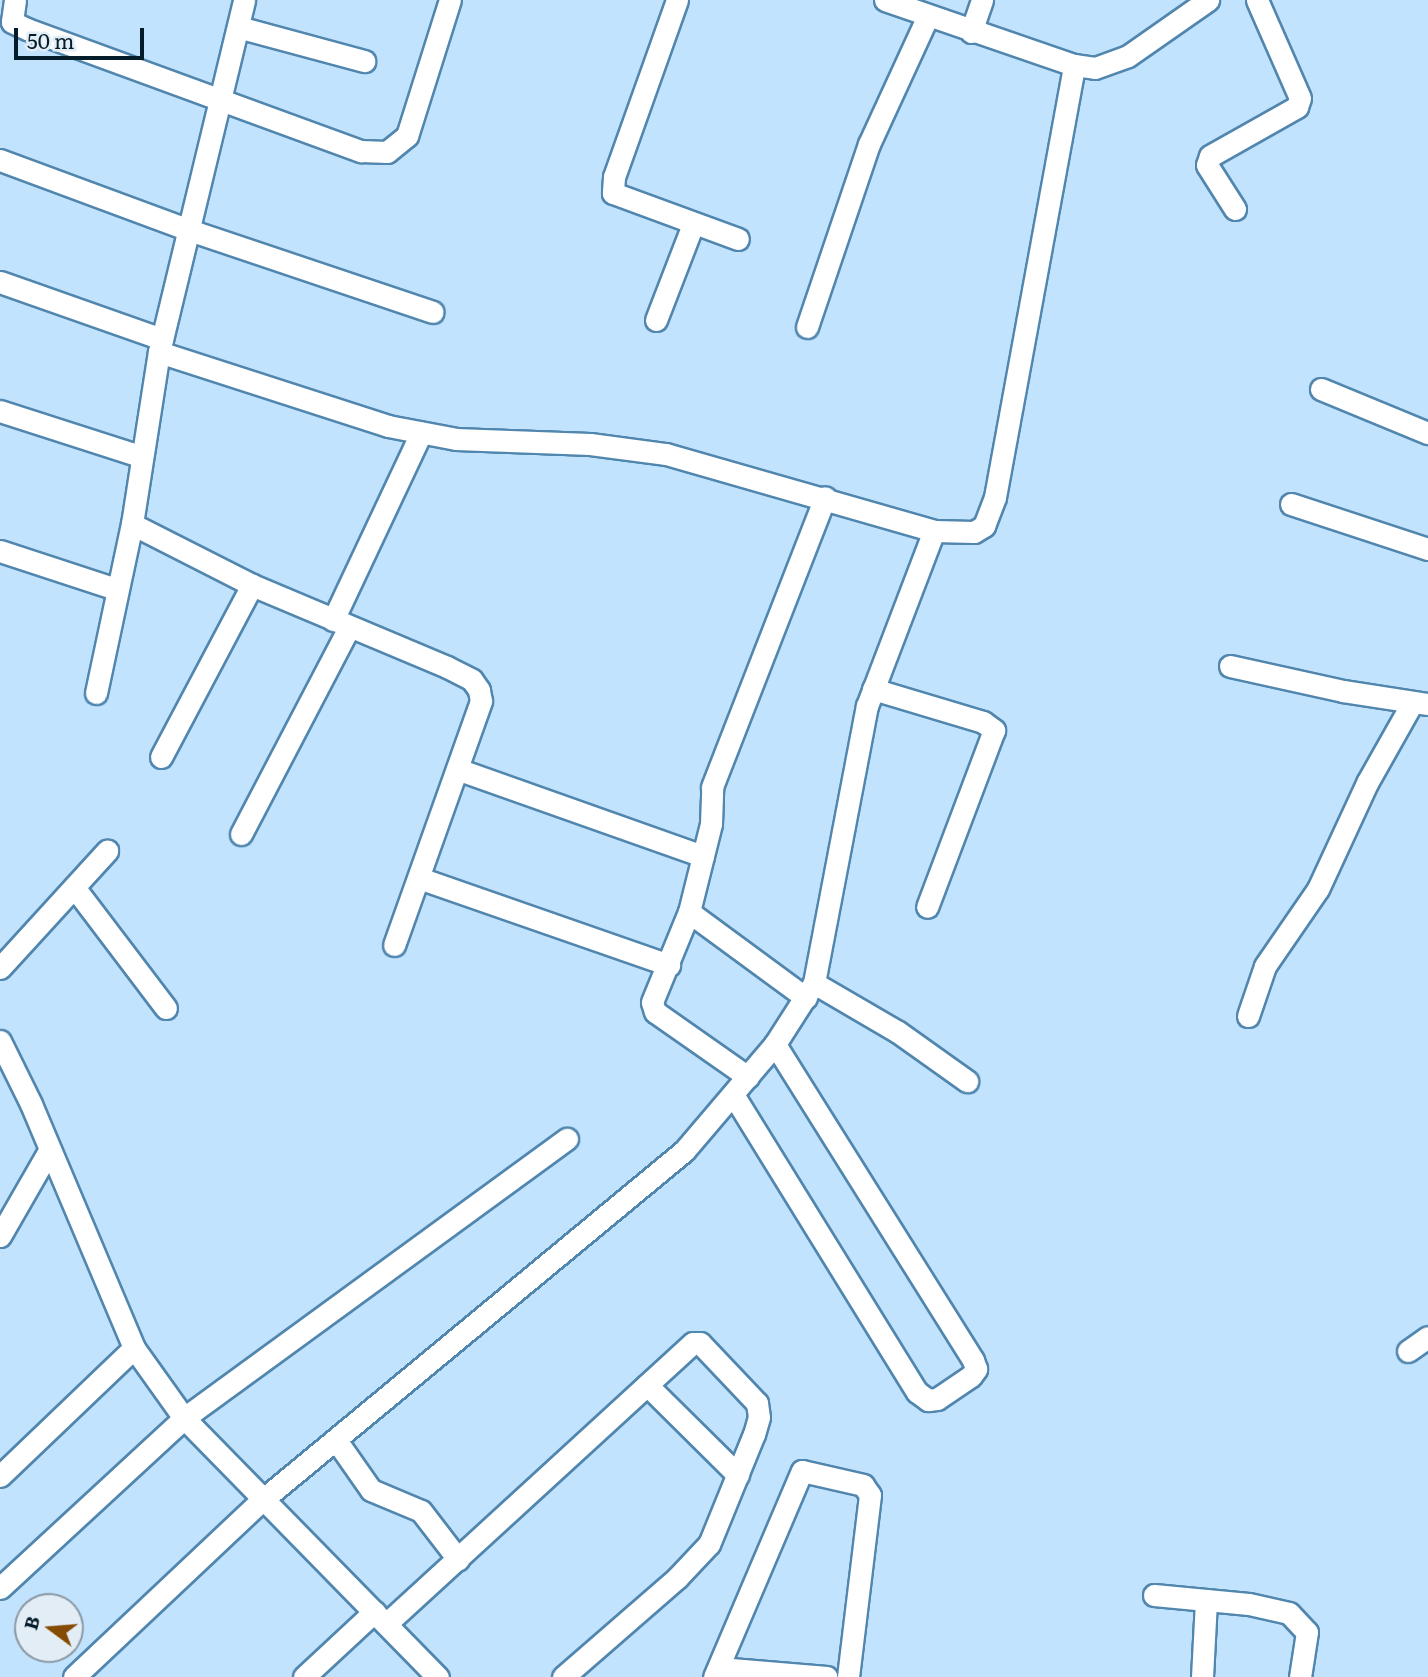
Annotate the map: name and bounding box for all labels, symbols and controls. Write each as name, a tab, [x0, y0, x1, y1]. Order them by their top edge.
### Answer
scale bar	[18, 14, 147, 58]
text: 50 m	[27, 24, 74, 55]
north arrow	[14, 1593, 84, 1663]
text: B	[15, 1613, 46, 1633]

